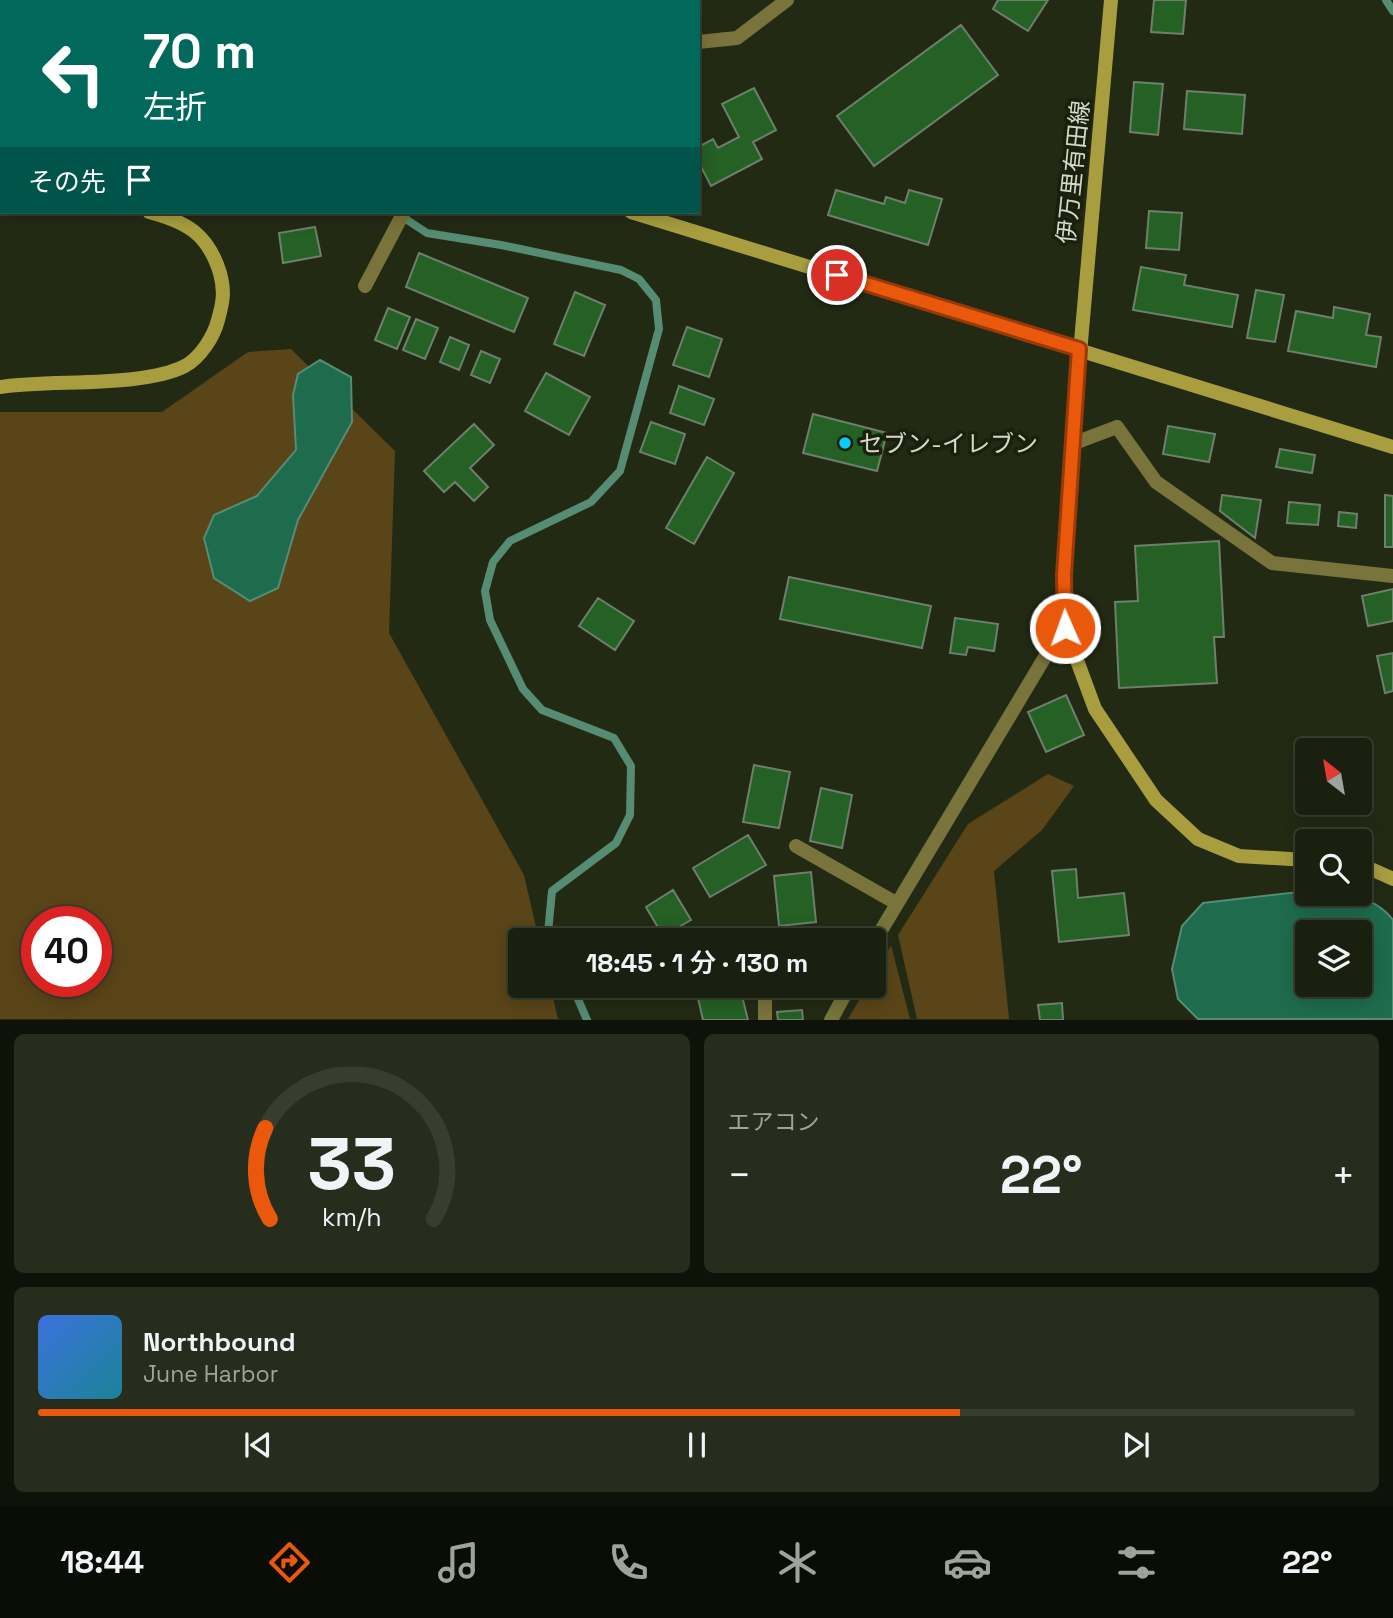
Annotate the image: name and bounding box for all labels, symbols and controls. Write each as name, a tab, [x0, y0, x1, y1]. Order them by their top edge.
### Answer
text: 70 m	[143, 20, 256, 82]
icon: left	[28, 28, 119, 119]
text: 左折	[143, 87, 207, 127]
street label: 伊万里有田線	[1050, 99, 1096, 245]
icon: arrive	[120, 161, 158, 199]
text: その先	[28, 165, 106, 199]
pin	[807, 245, 867, 305]
icon: arrive	[818, 256, 856, 294]
place label: セブン-イレブン	[859, 428, 1038, 459]
marker: セブン-イレブン	[837, 435, 853, 451]
position arrow	[1028, 591, 1102, 665]
north arrow	[1295, 738, 1372, 816]
map controls	[1295, 738, 1372, 997]
button: search	[1295, 829, 1372, 906]
speed limit sign: 40	[21, 906, 112, 997]
button: layers	[1295, 920, 1372, 997]
text: 18:45 · 1 分 · 130 m	[586, 946, 808, 980]
text: エアコン	[728, 1107, 820, 1137]
text: 33	[307, 1118, 396, 1211]
text: 22°	[1000, 1142, 1082, 1208]
text: −	[728, 1151, 751, 1199]
text: +	[1331, 1151, 1355, 1199]
text: km/h	[322, 1201, 382, 1233]
text: Northbound	[143, 1325, 296, 1359]
text: June Harbor	[143, 1359, 278, 1389]
icon: previous	[239, 1426, 277, 1464]
icon: pause	[678, 1426, 716, 1464]
icon: next	[1117, 1426, 1155, 1464]
icon: directions	[265, 1538, 314, 1587]
icon: music	[434, 1538, 483, 1587]
icon: phone	[604, 1538, 653, 1587]
icon: climate	[773, 1538, 822, 1587]
icon: car	[943, 1538, 992, 1587]
icon: filters	[1112, 1538, 1161, 1587]
text: 18:44	[60, 1542, 144, 1582]
text: 22°	[1282, 1542, 1333, 1582]

